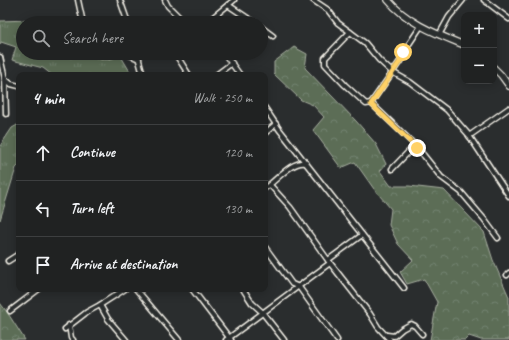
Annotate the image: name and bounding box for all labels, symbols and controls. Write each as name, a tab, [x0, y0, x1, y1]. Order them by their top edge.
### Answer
map controls	[461, 12, 497, 84]
button: +	[461, 12, 497, 48]
search box	[16, 16, 268, 60]
icon: search	[30, 27, 52, 49]
text: Search here	[62, 29, 123, 48]
route start	[394, 43, 412, 61]
button: −	[461, 48, 497, 84]
text: 4 min	[32, 88, 65, 109]
text: Walk · 250 m	[193, 90, 252, 106]
route end	[408, 139, 426, 157]
icon: ahead	[32, 142, 54, 164]
text: Continue	[70, 143, 115, 162]
text: 120 m	[224, 145, 252, 161]
icon: left	[32, 198, 54, 220]
text: Turn left	[70, 199, 113, 218]
text: 130 m	[224, 201, 252, 217]
icon: arrive	[32, 254, 54, 276]
text: Arrive at destination	[70, 255, 177, 274]

